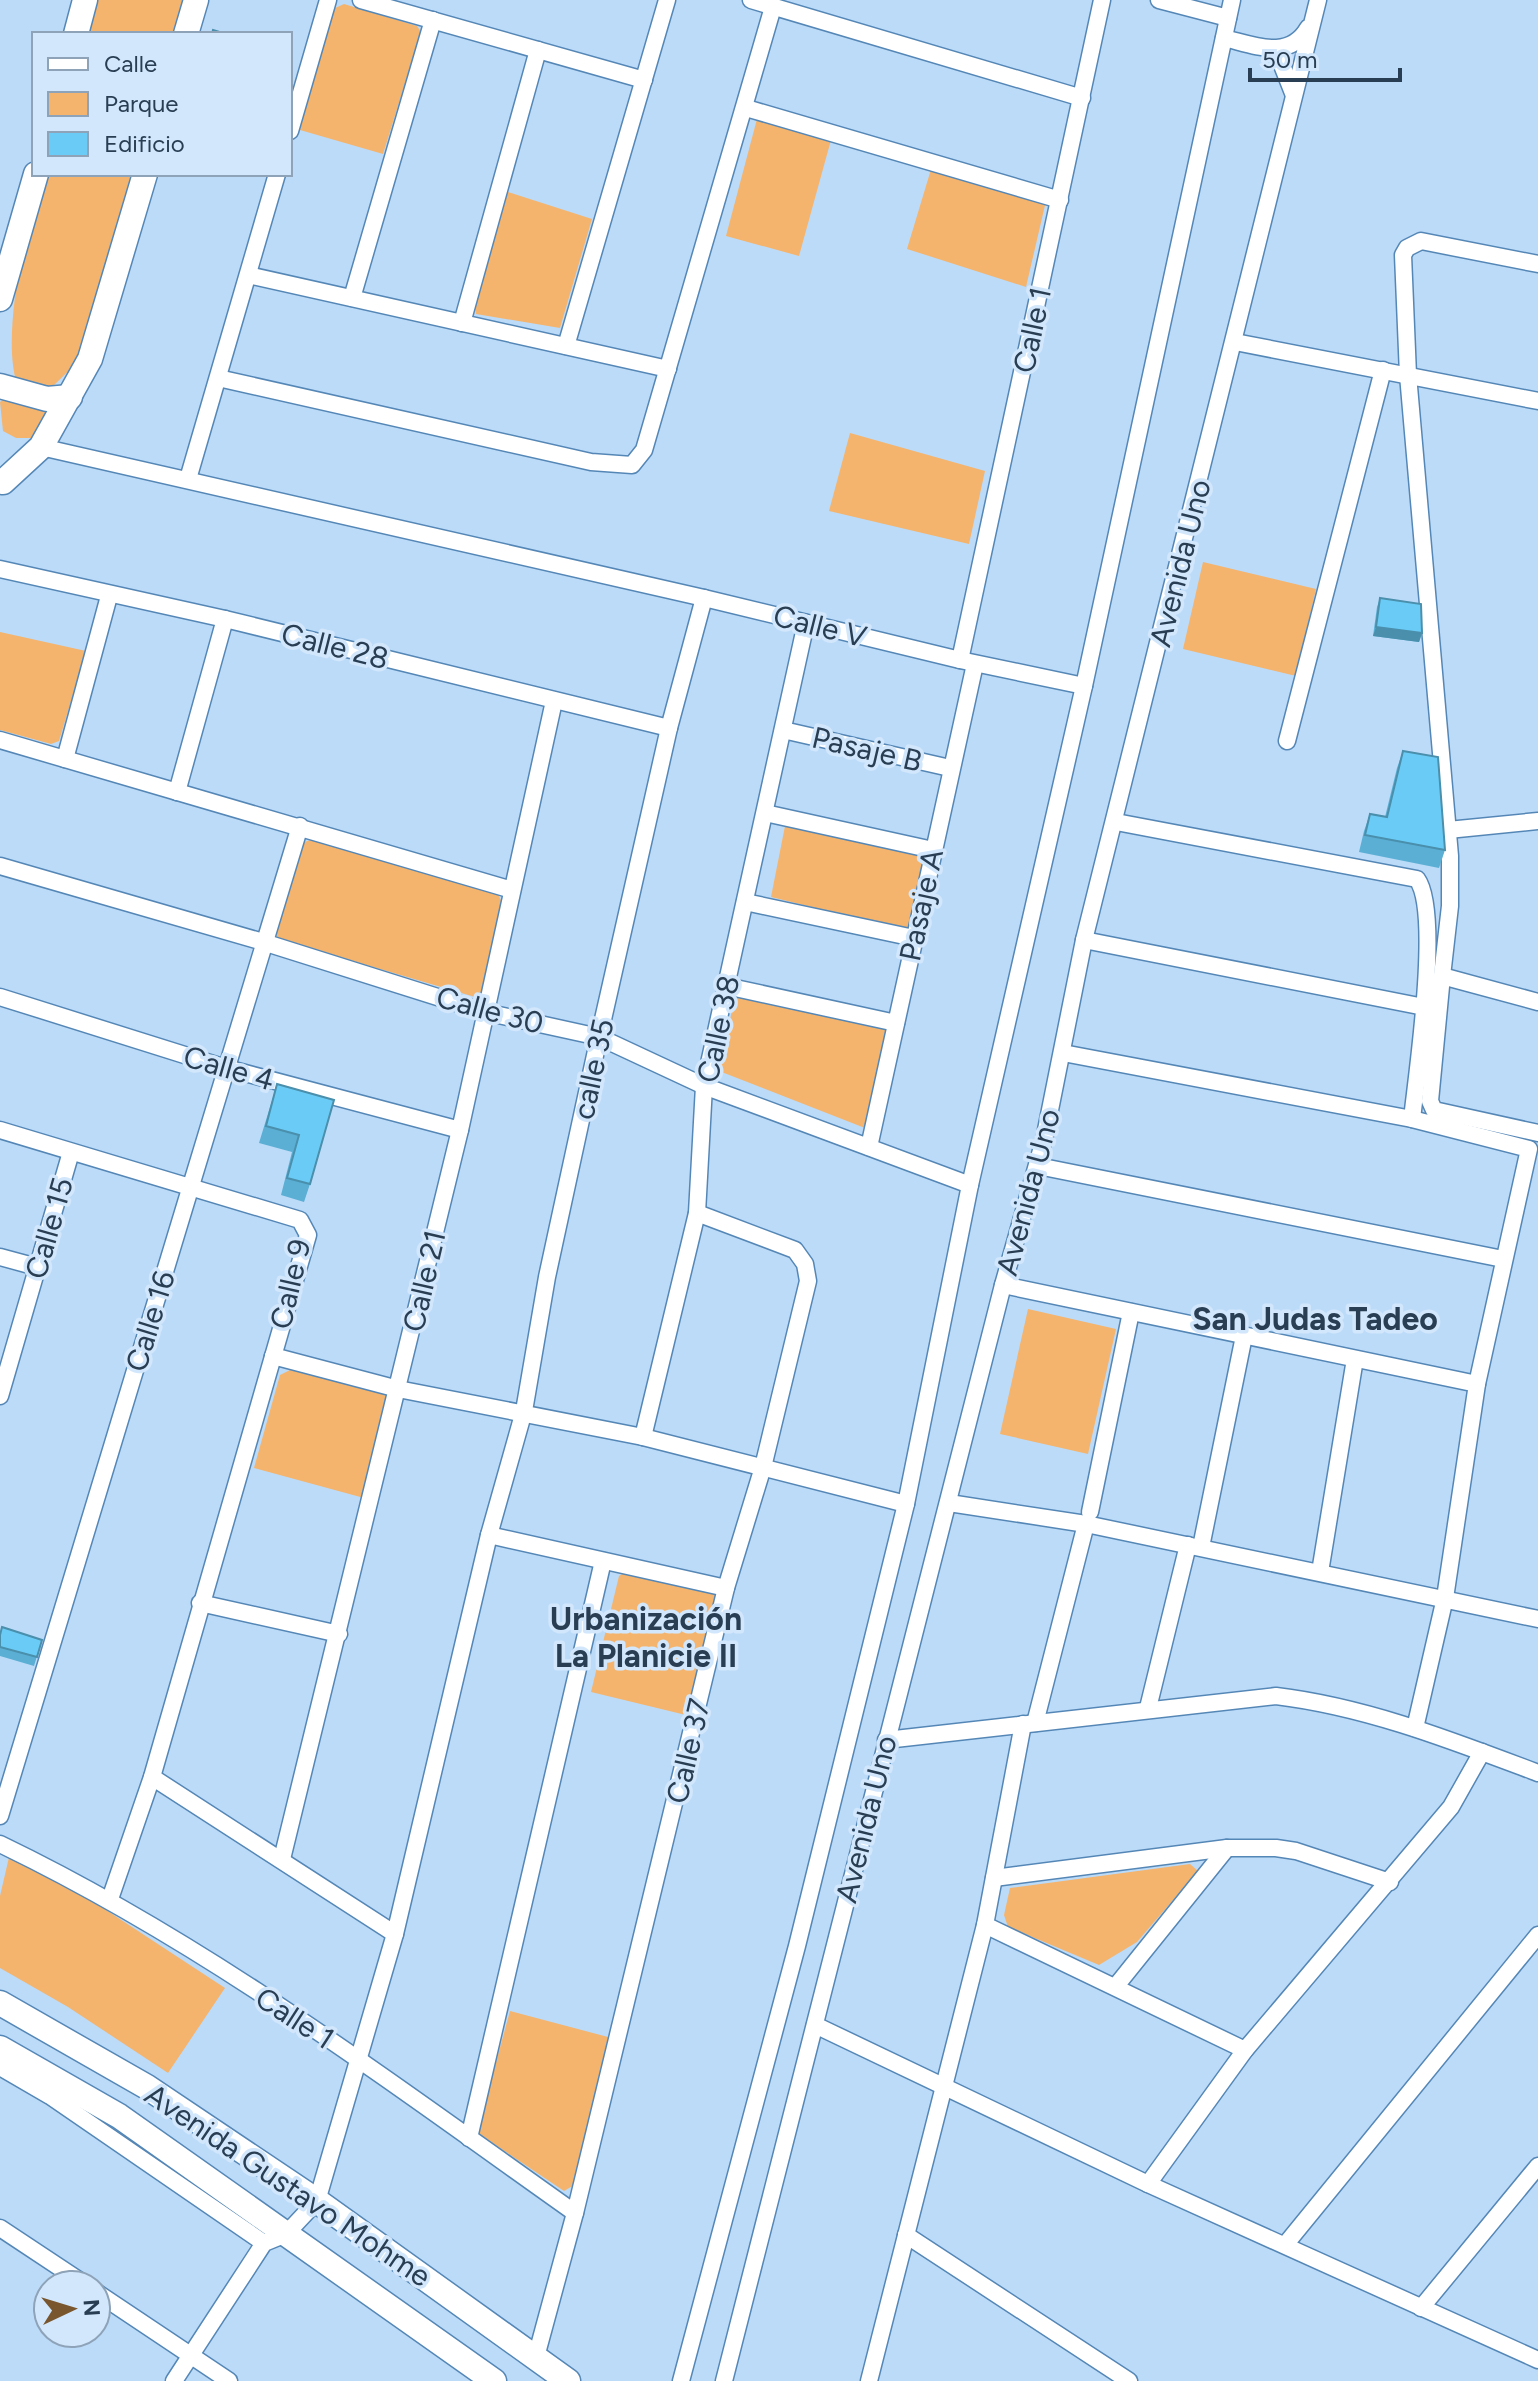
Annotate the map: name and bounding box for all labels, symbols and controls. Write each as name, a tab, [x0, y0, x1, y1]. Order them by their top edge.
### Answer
legend	[32, 32, 292, 176]
scale bar	[1250, 32, 1400, 82]
text: 50 m	[1262, 45, 1318, 74]
text: Calle	[104, 49, 157, 78]
text: Parque	[104, 89, 178, 118]
text: Edificio	[104, 129, 185, 158]
street label: Calle 1	[1005, 284, 1059, 376]
street label: Avenida Uno	[1141, 476, 1219, 650]
street label: Calle V	[770, 597, 871, 655]
street label: Calle 28	[278, 615, 392, 677]
street label: Pasaje B	[808, 718, 926, 780]
street label: Pasaje A	[891, 845, 951, 965]
street label: Calle 38	[689, 972, 747, 1086]
street label: Calle 30	[432, 978, 548, 1042]
street label: calle 35	[564, 1015, 622, 1123]
street label: Calle 4	[179, 1037, 279, 1099]
street label: Avenida Uno	[988, 1105, 1068, 1279]
street label: Calle 15	[17, 1173, 81, 1283]
street label: Calle 21	[394, 1227, 454, 1335]
street label: Calle 9	[262, 1236, 318, 1332]
street label: Calle 16	[117, 1266, 183, 1376]
district label: San Judas Tadeo	[1192, 1300, 1438, 1338]
district label: Urbanización La Planicie II	[550, 1600, 742, 1675]
street label: Calle 37	[658, 1695, 718, 1807]
street label: Avenida Uno	[827, 1732, 905, 1906]
street label: Calle 1	[249, 1979, 341, 2057]
street label: Avenida Gustavo Mohme	[138, 2075, 438, 2295]
north arrow	[32, 2269, 112, 2349]
text: N	[77, 2298, 106, 2317]

